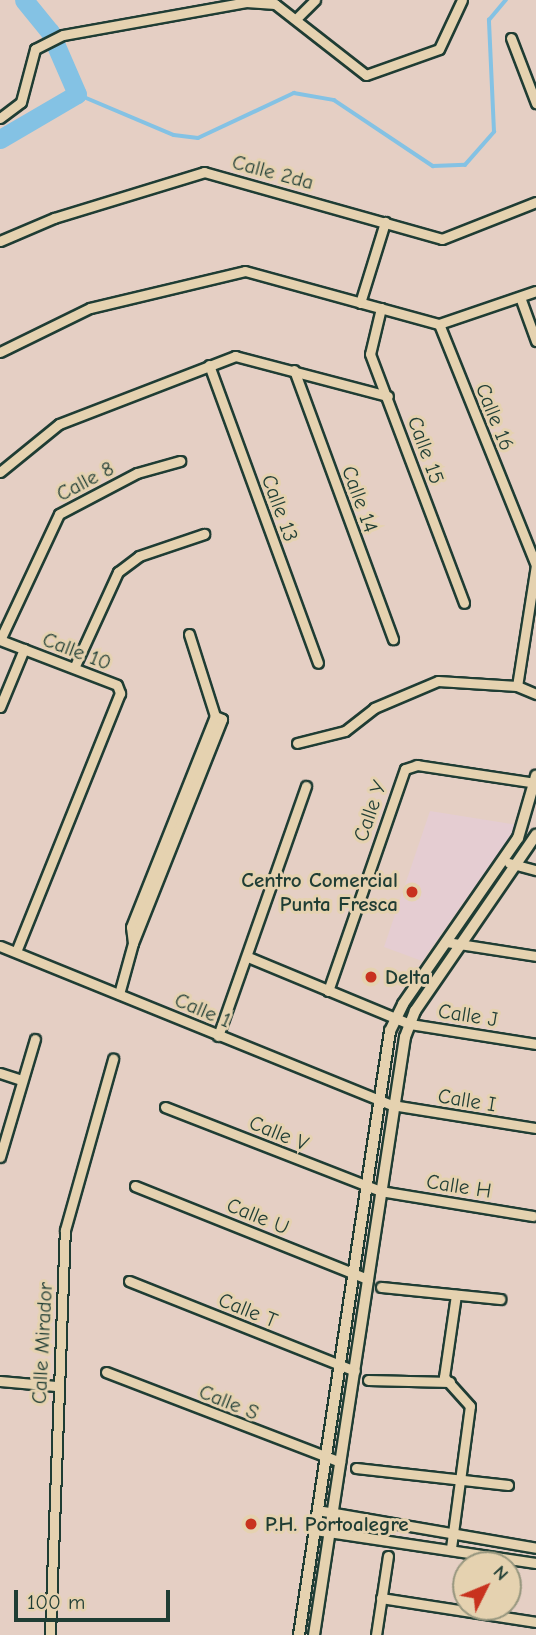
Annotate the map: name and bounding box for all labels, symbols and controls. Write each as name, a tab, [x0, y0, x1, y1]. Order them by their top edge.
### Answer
street label: Calle 2da	[229, 149, 317, 195]
street label: Calle 16	[470, 380, 520, 454]
street label: Calle 15	[402, 413, 450, 487]
street label: Calle 8	[52, 455, 118, 507]
street label: Calle 14	[336, 462, 384, 536]
street label: Calle 13	[256, 471, 304, 545]
street label: Calle 10	[39, 626, 115, 676]
street label: Calle Y	[348, 777, 392, 845]
place label: Centro Comercial Punta Fresca	[241, 867, 398, 917]
marker: Centro Comercial Punta Fresca	[404, 884, 420, 900]
place label: Delta	[385, 964, 430, 990]
marker: Delta	[363, 969, 379, 985]
street label: Calle 1	[171, 987, 235, 1033]
street label: Calle J	[436, 998, 500, 1032]
street label: Calle I	[436, 1083, 498, 1117]
street label: Calle V	[246, 1110, 312, 1156]
street label: Calle H	[425, 1168, 493, 1204]
street label: Calle U	[223, 1192, 293, 1240]
street label: Calle Mirador	[26, 1281, 58, 1405]
street label: Calle T	[215, 1287, 281, 1333]
street label: Calle S	[196, 1379, 262, 1425]
place label: P.H. Portoalegre	[265, 1511, 409, 1537]
marker: P.H. Portoalegre	[243, 1516, 259, 1532]
north arrow	[452, 1551, 522, 1621]
text: N	[489, 1561, 513, 1585]
scale bar	[18, 1576, 173, 1620]
text: 100 m	[27, 1590, 85, 1614]

